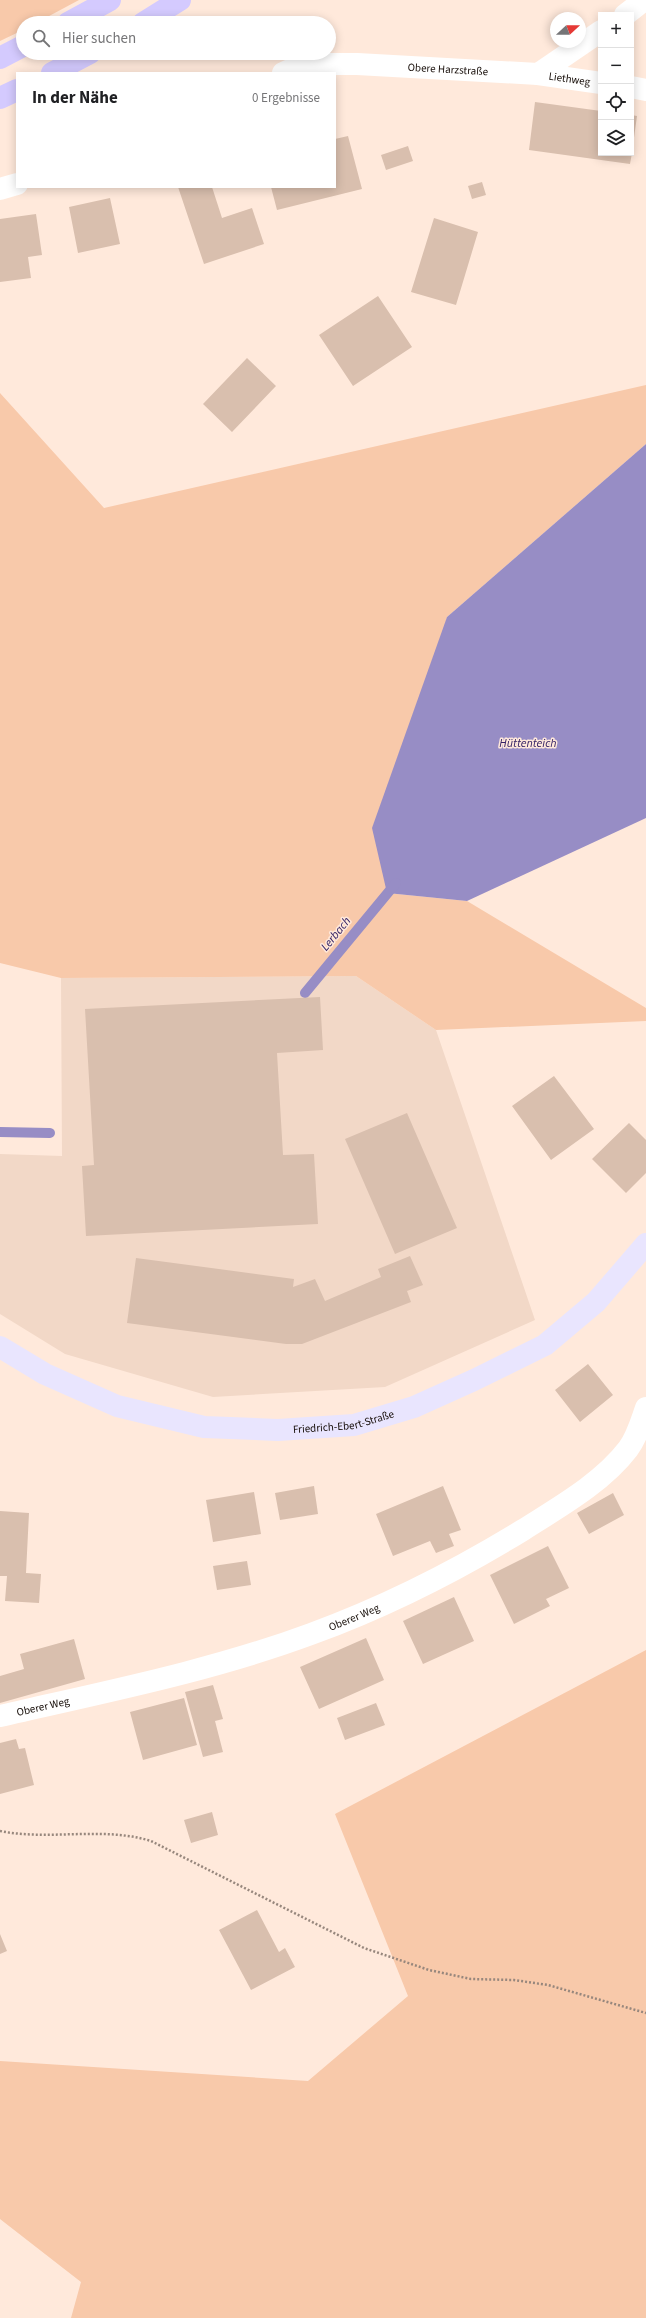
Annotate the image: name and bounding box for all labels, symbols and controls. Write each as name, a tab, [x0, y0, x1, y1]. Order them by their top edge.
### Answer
north arrow	[550, 12, 586, 48]
map controls	[598, 12, 634, 156]
button: +	[598, 12, 634, 48]
search box	[16, 16, 336, 60]
icon: search	[30, 27, 52, 49]
text: Hier suchen	[62, 28, 136, 49]
button: −	[598, 48, 634, 84]
street label: Obere Harzstraße	[407, 59, 489, 79]
street label: Liethweg	[548, 68, 592, 89]
button: locate	[598, 84, 634, 120]
text: In der Nähe	[32, 86, 118, 110]
text: 0 Ergebnisse	[252, 89, 320, 107]
button: layers	[598, 120, 634, 156]
water label: Hüttenteich	[499, 735, 557, 752]
water label: Lerbach	[317, 913, 355, 955]
street label: Friedrich-Ebert-Straße	[292, 1406, 396, 1437]
street label: Oberer Weg	[326, 1600, 382, 1634]
street label: Oberer Weg	[15, 1693, 71, 1719]

